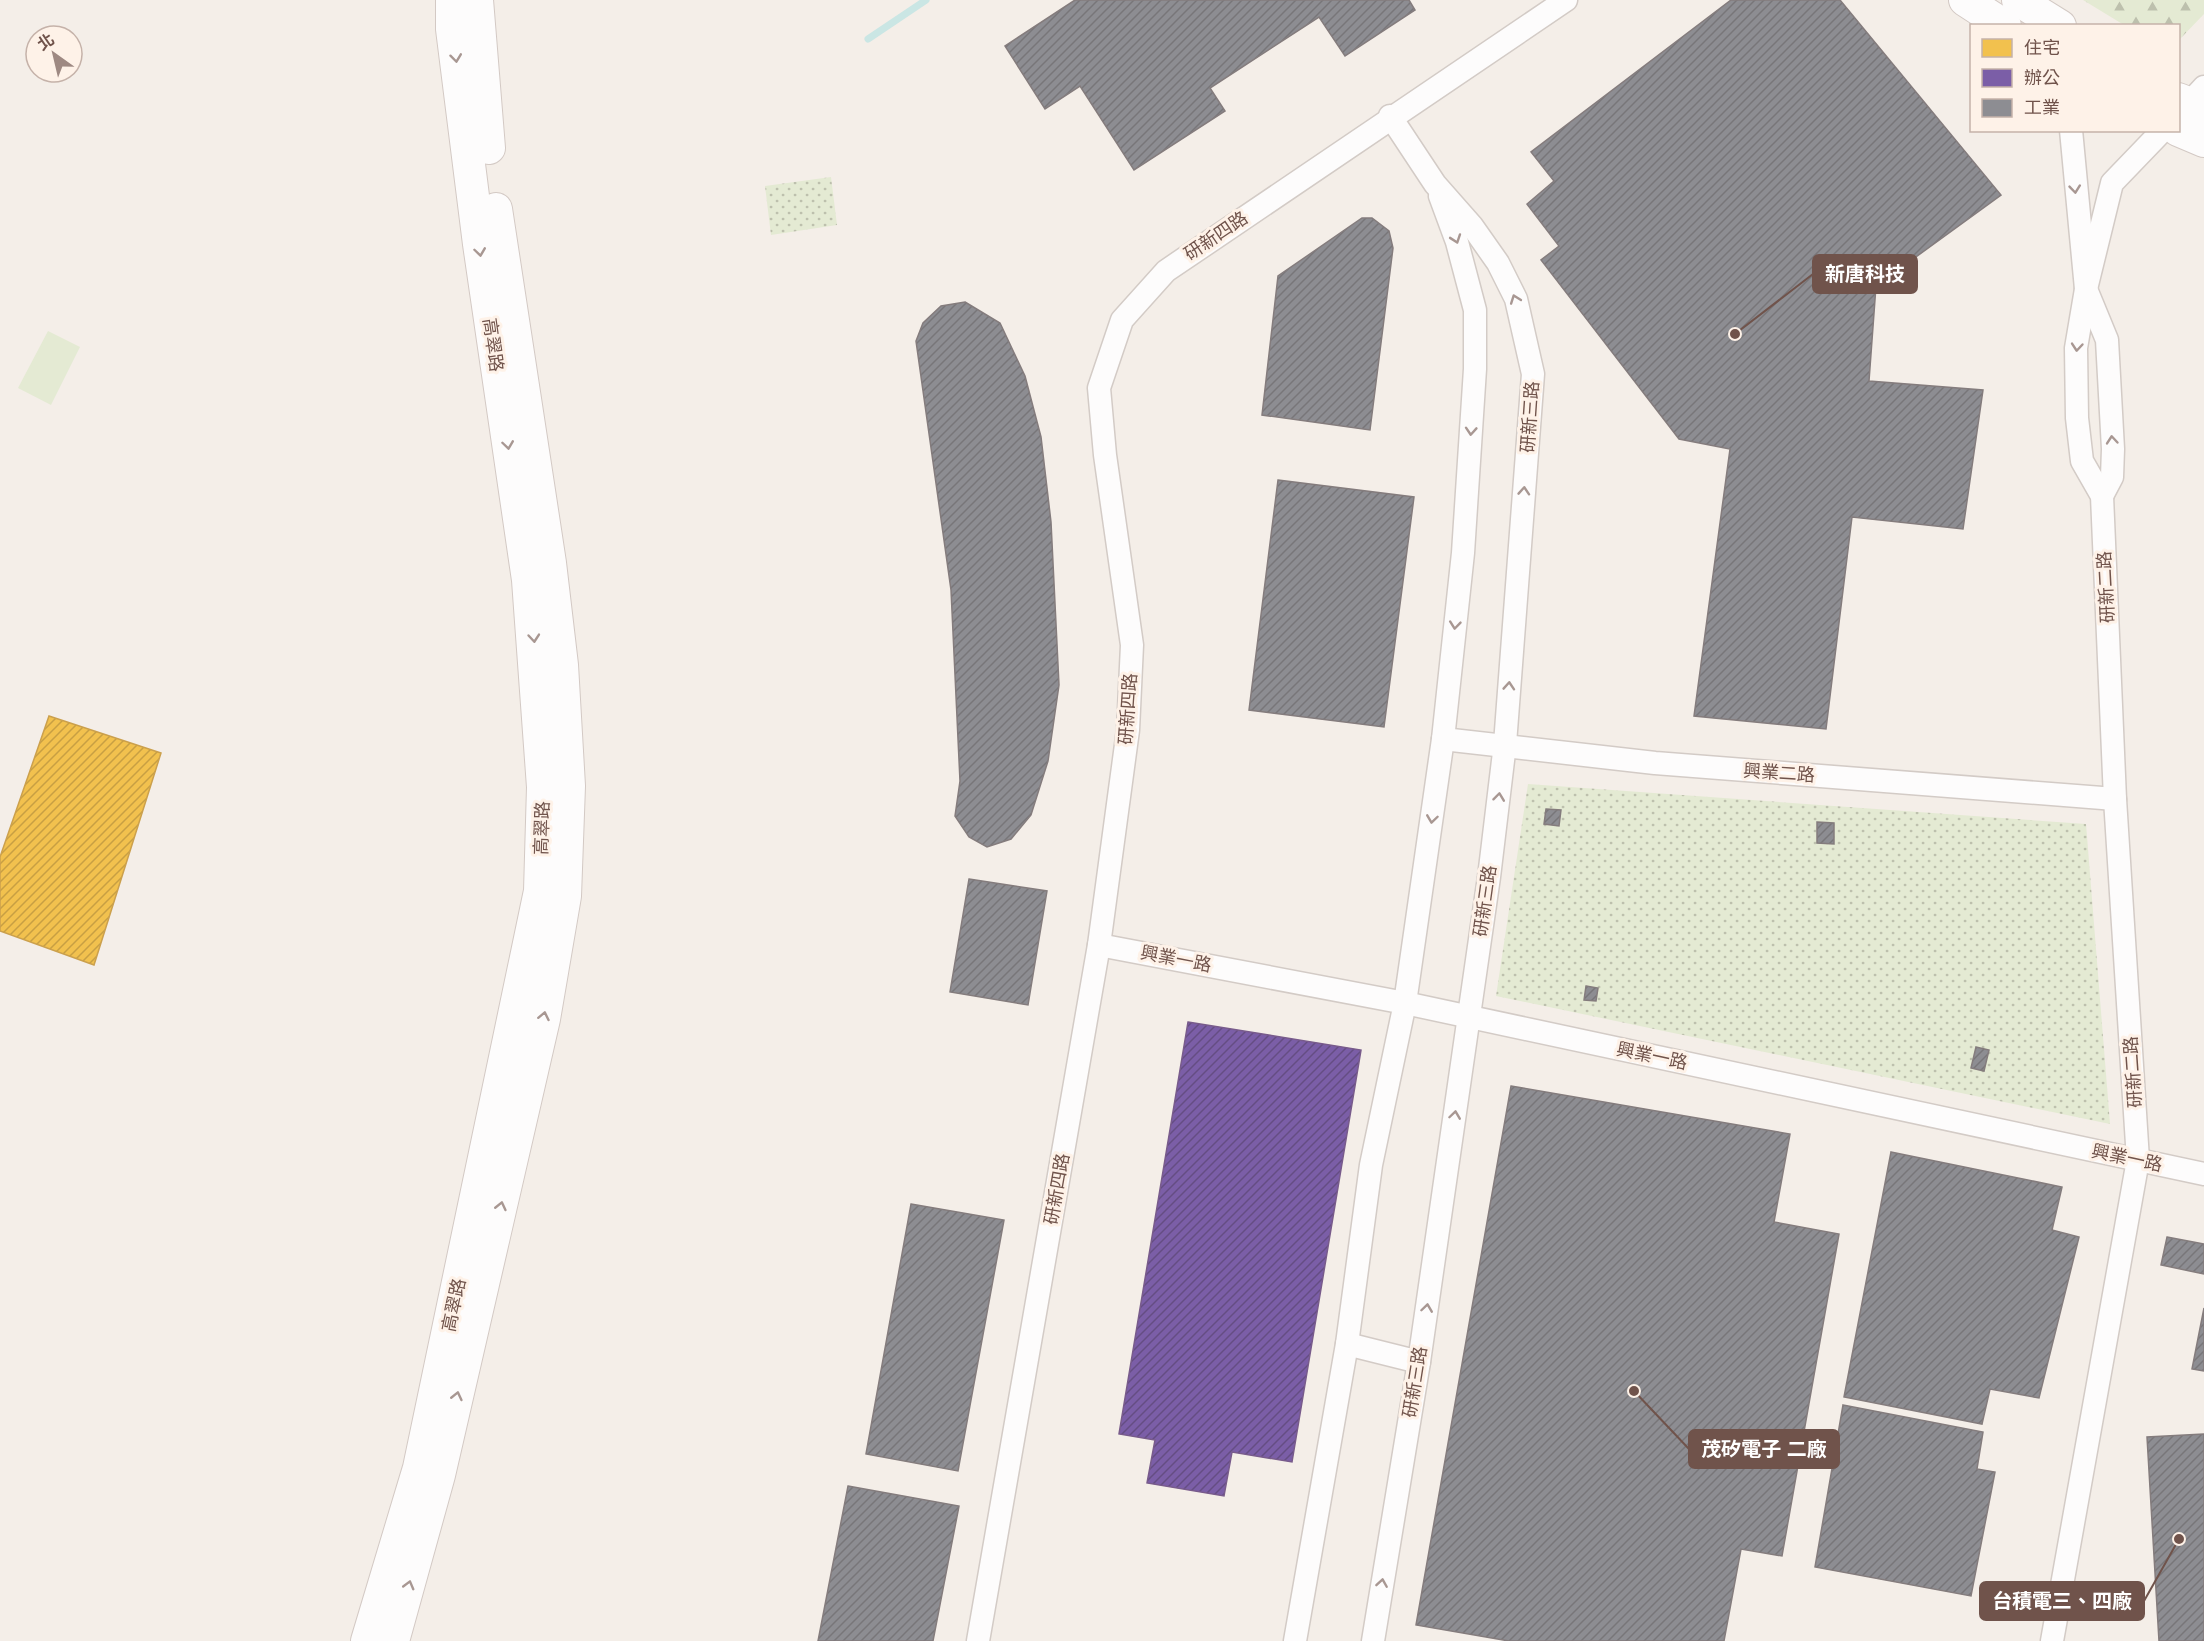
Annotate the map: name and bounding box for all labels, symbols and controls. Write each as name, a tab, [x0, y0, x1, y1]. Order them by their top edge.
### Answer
north arrow	[24, 24, 84, 84]
legend	[1970, 24, 2180, 132]
text: 北	[33, 29, 58, 54]
text: 住宅	[2024, 36, 2060, 59]
one-way arrow	[449, 54, 462, 63]
text: 辦公	[2024, 66, 2060, 89]
text: 工業	[2024, 96, 2060, 119]
one-way arrow	[2068, 184, 2081, 193]
street label: 研新四路	[1179, 206, 1252, 265]
one-way arrow	[1448, 233, 1461, 243]
one-way arrow	[473, 247, 485, 256]
callout: 新唐科技	[1813, 255, 1917, 293]
text: 新唐科技	[1825, 261, 1905, 286]
one-way arrow	[1510, 294, 1523, 305]
street label: 高翠路	[478, 317, 509, 373]
one-way arrow	[2071, 342, 2084, 351]
street label: 研新三路	[1516, 380, 1543, 454]
one-way arrow	[1465, 426, 1478, 435]
one-way arrow	[2106, 436, 2119, 445]
one-way arrow	[502, 440, 514, 449]
one-way arrow	[1517, 487, 1530, 496]
street label: 研新二路	[2092, 550, 2119, 624]
one-way arrow	[1449, 620, 1462, 630]
one-way arrow	[527, 633, 540, 643]
street label: 研新四路	[1114, 672, 1141, 746]
one-way arrow	[1503, 681, 1516, 690]
street label: 興業二路	[1742, 759, 1816, 786]
one-way arrow	[1492, 792, 1504, 801]
street label: 高翠路	[529, 801, 554, 855]
one-way arrow	[1426, 814, 1438, 823]
street label: 研新三路	[1468, 864, 1501, 938]
street label: 興業一路	[1139, 940, 1214, 977]
one-way arrow	[537, 1011, 550, 1021]
street label: 研新二路	[2119, 1035, 2146, 1109]
street label: 興業一路	[1614, 1037, 1690, 1074]
one-way arrow	[1448, 1110, 1460, 1119]
street label: 興業一路	[2089, 1139, 2165, 1176]
street label: 研新四路	[1039, 1151, 1074, 1226]
one-way arrow	[493, 1201, 506, 1211]
street label: 高翠路	[437, 1276, 470, 1334]
one-way arrow	[1420, 1303, 1432, 1312]
street label: 研新三路	[1398, 1345, 1431, 1419]
one-way arrow	[450, 1391, 463, 1401]
callout: 茂矽電子 二廠	[1689, 1430, 1839, 1468]
text: 茂矽電子 二廠	[1701, 1436, 1827, 1461]
one-way arrow	[1376, 1579, 1388, 1588]
one-way arrow	[402, 1580, 414, 1590]
callout: 台積電三、四廠	[1980, 1582, 2144, 1620]
text: 台積電三、四廠	[1992, 1588, 2132, 1613]

